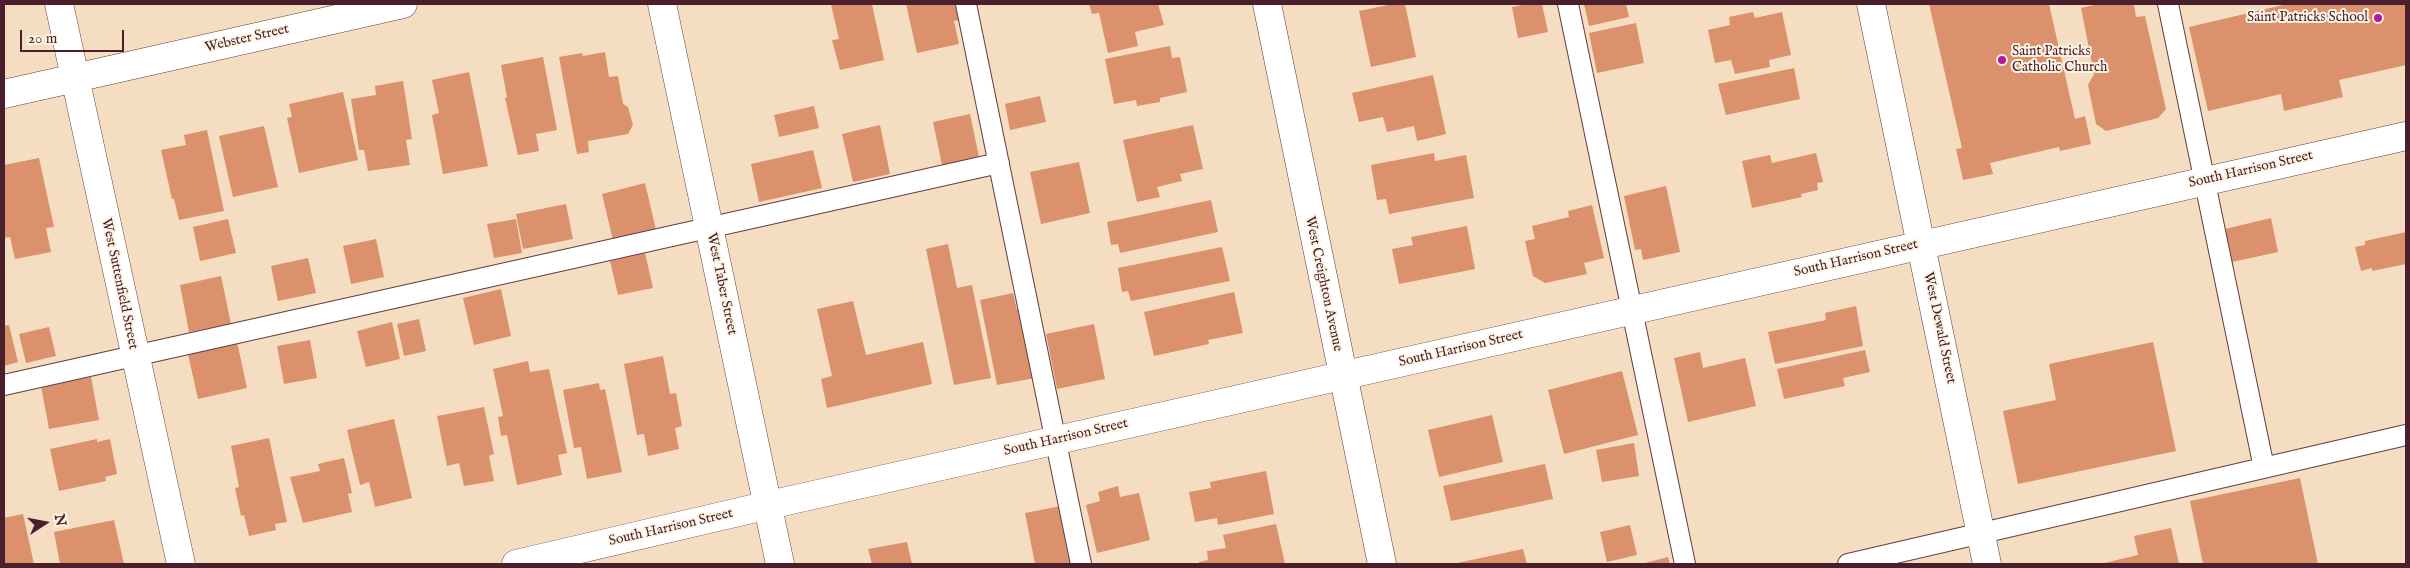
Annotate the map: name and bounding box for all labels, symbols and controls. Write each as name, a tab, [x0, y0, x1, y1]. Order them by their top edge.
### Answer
place label: Saint Patricks School	[2247, 10, 2368, 26]
marker: Saint Patricks School	[2372, 12, 2384, 24]
scale bar	[22, 20, 126, 52]
street label: Webster Street	[203, 21, 291, 57]
text: 20 m	[28, 29, 57, 48]
place label: Saint Patricks Catholic Church	[2012, 44, 2108, 76]
marker: Saint Patricks Catholic Church	[1996, 54, 2008, 66]
street label: South Harrison Street	[2187, 148, 2315, 192]
street label: West Creighton Avenue	[1300, 215, 1346, 353]
street label: West Suttenfield Street	[97, 217, 141, 351]
street label: West Taber Street	[702, 231, 740, 337]
street label: South Harrison Street	[1792, 237, 1920, 281]
street label: West Dewald Street	[1919, 271, 1959, 385]
street label: South Harrison Street	[1397, 327, 1525, 371]
street label: South Harrison Street	[1002, 416, 1130, 460]
north arrow	[20, 498, 70, 548]
street label: South Harrison Street	[607, 506, 735, 550]
text: N	[50, 512, 70, 528]

